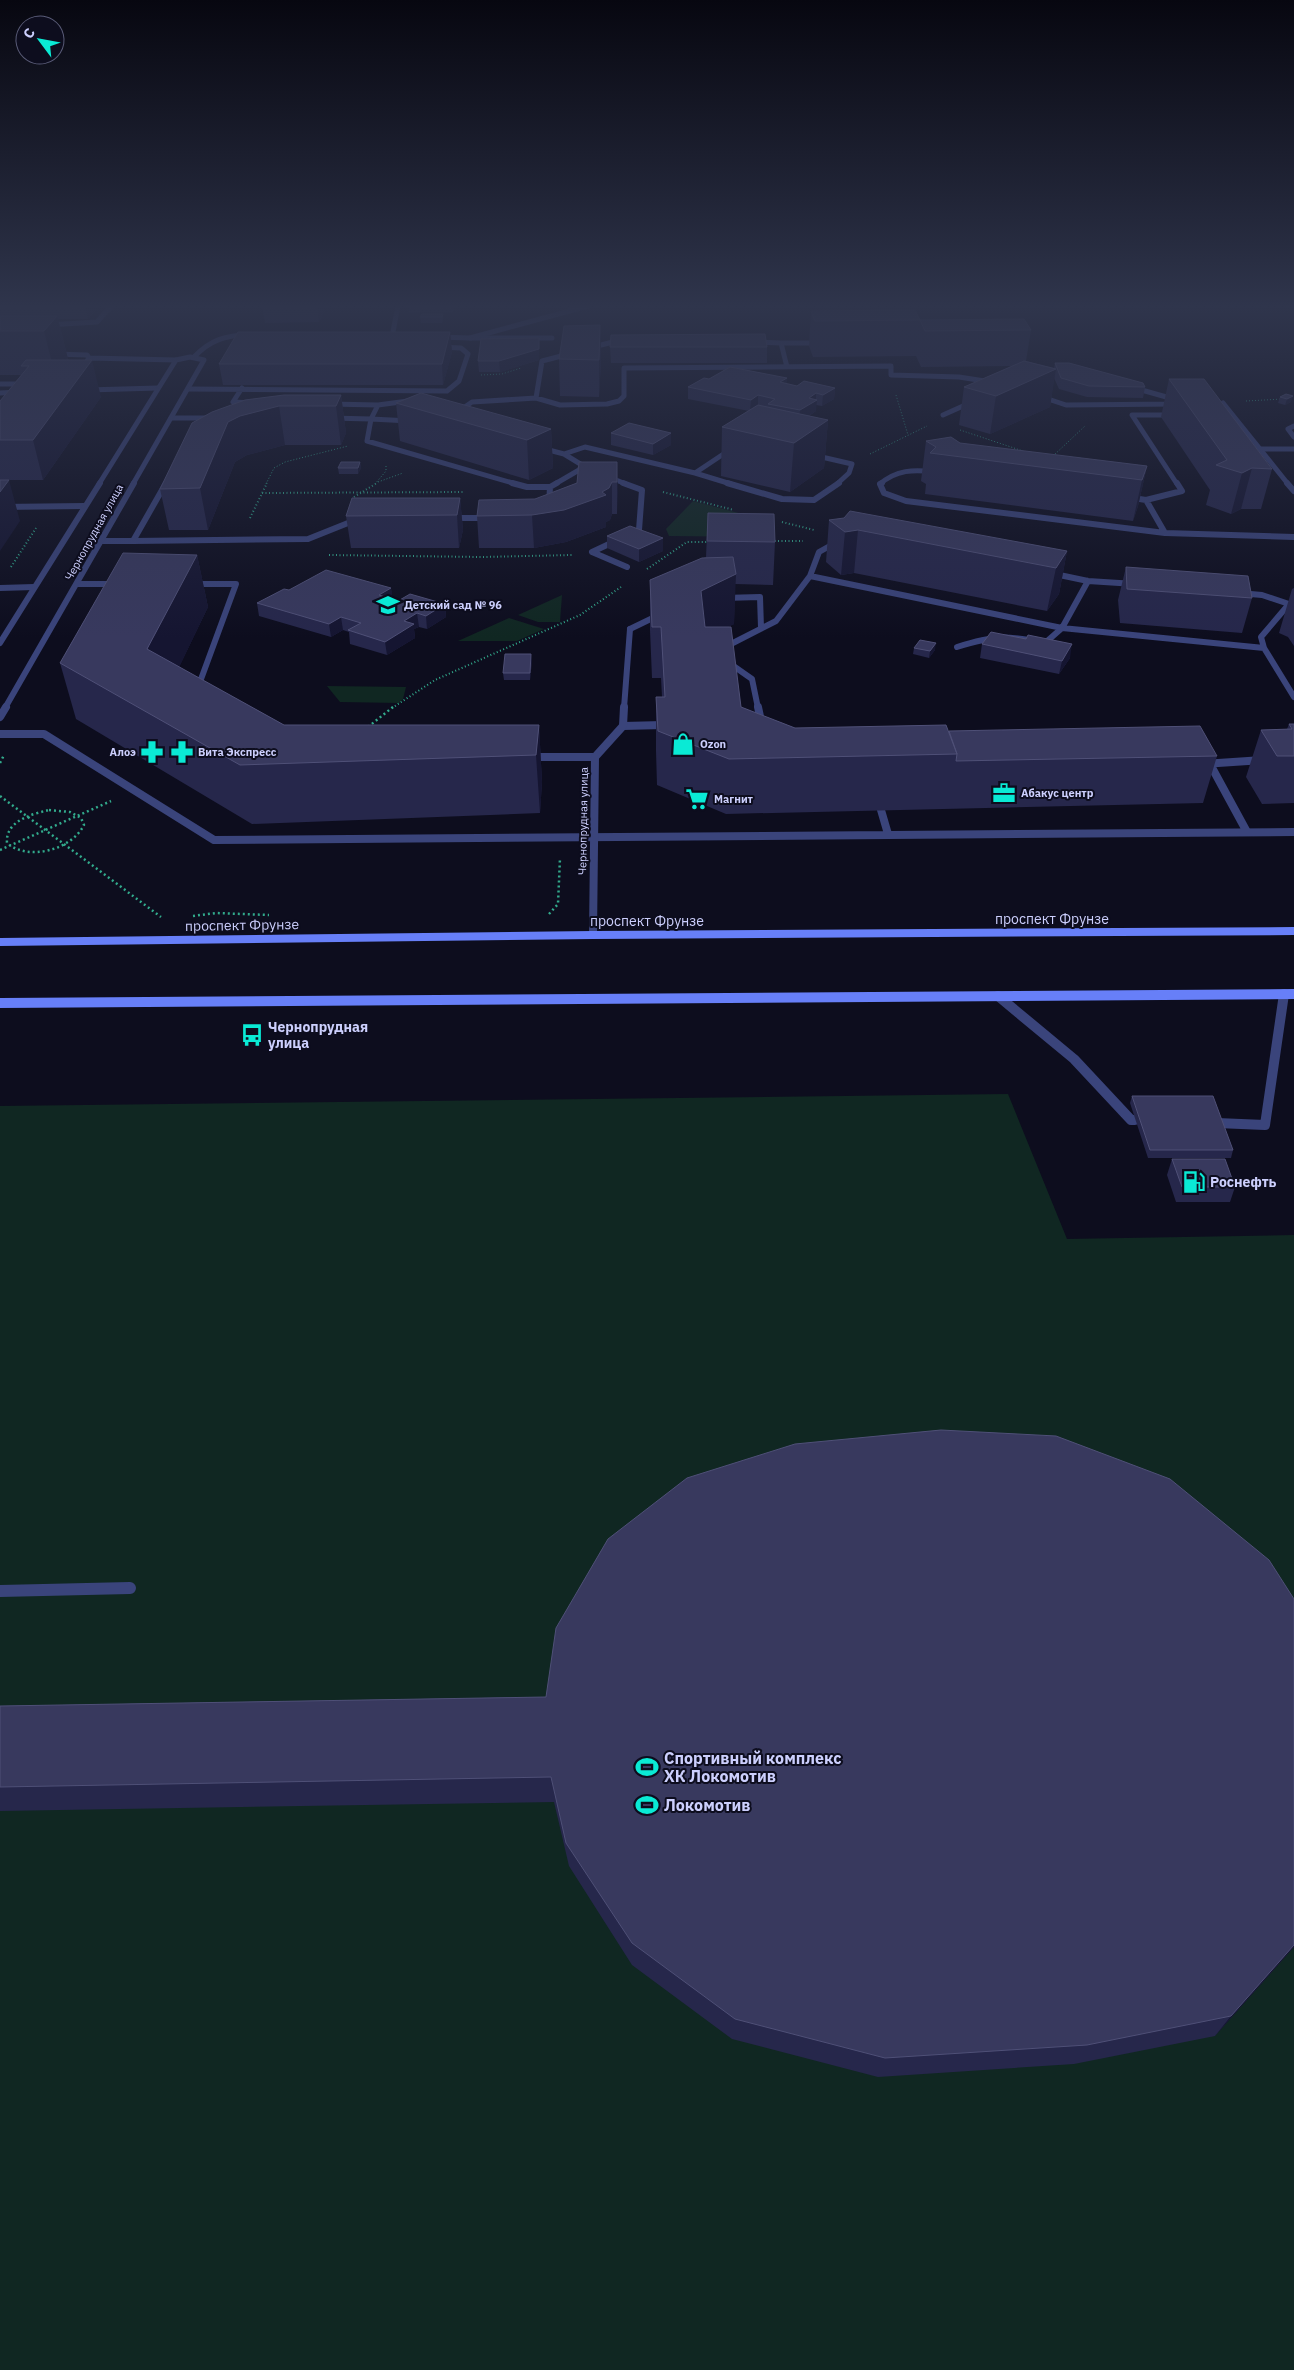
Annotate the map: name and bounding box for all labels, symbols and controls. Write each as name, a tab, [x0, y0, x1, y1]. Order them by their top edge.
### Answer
north arrow	[15, 15, 65, 65]
text: С	[19, 24, 39, 42]
street label: Чернопрудная улица	[62, 481, 126, 583]
school or university icon: Детский сад № 96	[375, 592, 401, 618]
place label: Детский сад № 96	[404, 598, 502, 612]
shop icon: Ozon	[670, 731, 696, 757]
place label: Ozon	[700, 737, 726, 751]
pharmacy icon: Алоэ	[139, 739, 165, 765]
pharmacy icon: Вита Экспресс	[169, 739, 195, 765]
place label: Алоэ	[110, 745, 136, 759]
place label: Вита Экспресс	[198, 745, 277, 759]
street label: Чернопрудная улица	[575, 767, 591, 875]
office icon: Абакус центр	[991, 780, 1017, 806]
supermarket icon: Магнит	[684, 786, 710, 812]
place label: Абакус центр	[1021, 786, 1094, 800]
place label: Магнит	[714, 792, 754, 806]
street label: проспект Фрунзе	[995, 910, 1109, 928]
street label: проспект Фрунзе	[590, 912, 704, 930]
street label: проспект Фрунзе	[185, 915, 300, 935]
place label: Чернопрудная улица	[268, 1018, 368, 1052]
bus stop icon: Чернопрудная улица	[239, 1022, 265, 1048]
fuel station icon: Роснефть	[1181, 1169, 1207, 1195]
place label: Роснефть	[1210, 1173, 1277, 1191]
place label: Спортивный комплекс ХК Локомотив	[664, 1748, 842, 1786]
sports icon: Спортивный комплекс ХК Локомотив	[634, 1754, 660, 1780]
sports icon: Локомотив	[634, 1792, 660, 1818]
place label: Локомотив	[664, 1795, 751, 1815]

